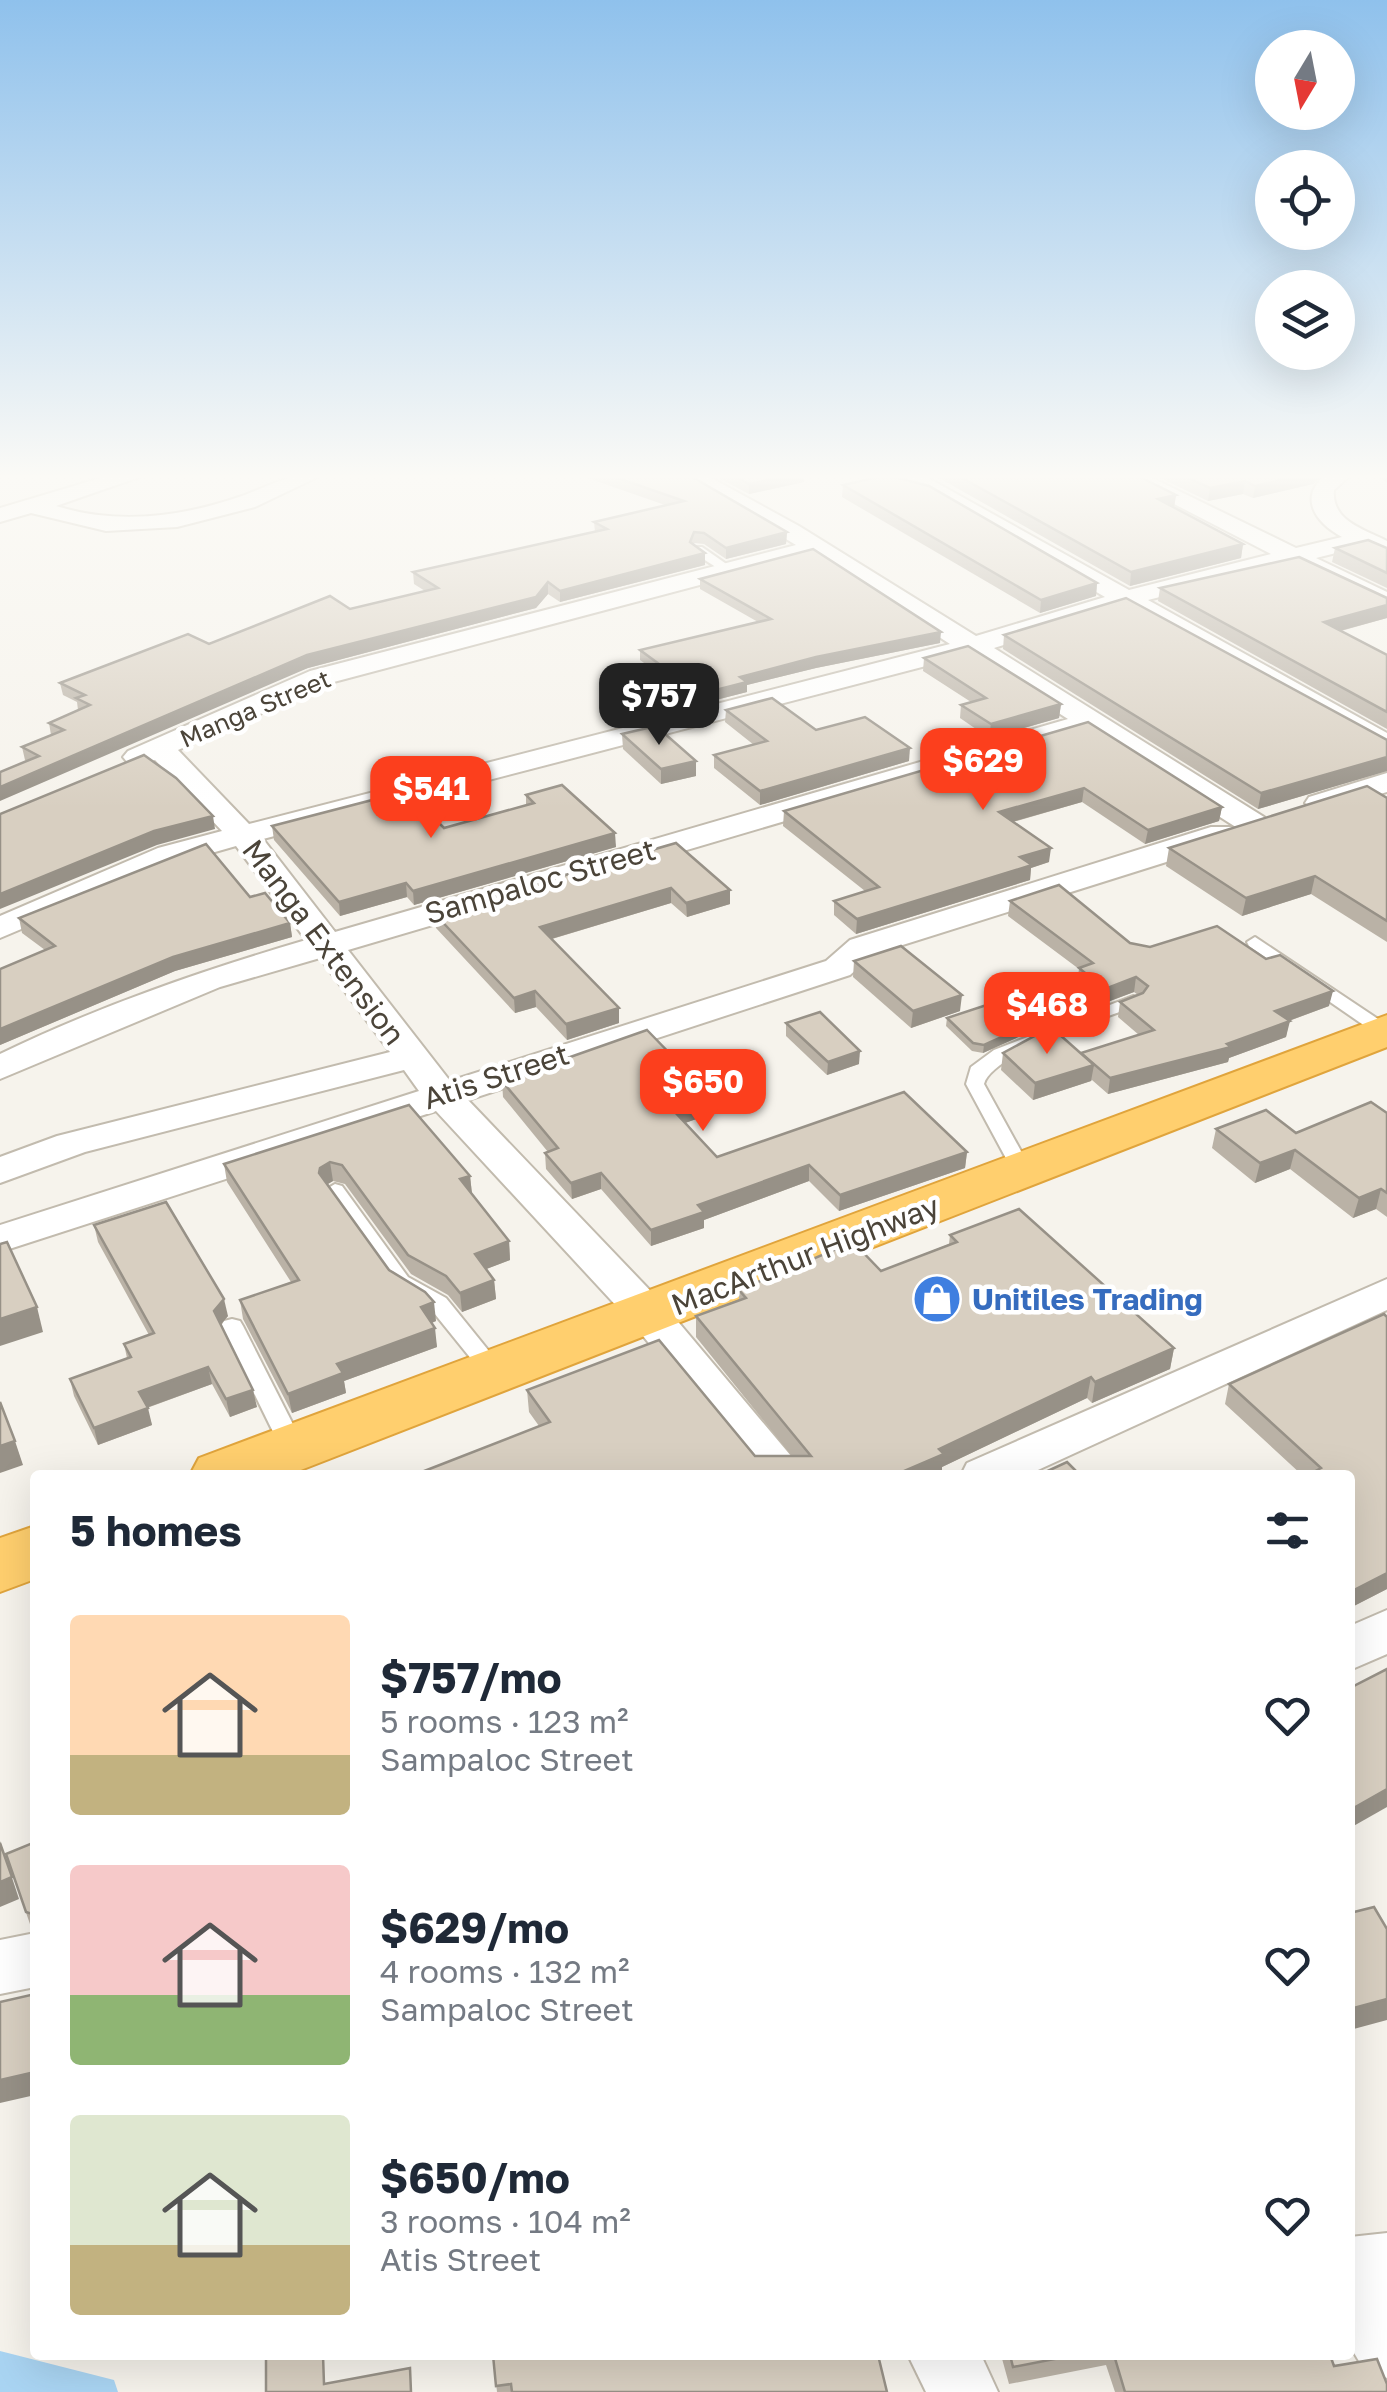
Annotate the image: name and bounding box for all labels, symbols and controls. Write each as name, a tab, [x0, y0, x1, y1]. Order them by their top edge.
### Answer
north arrow	[1255, 30, 1355, 130]
map controls	[1255, 30, 1355, 370]
button: locate	[1255, 150, 1355, 250]
button: layers	[1255, 270, 1355, 370]
street label: Manga Street	[175, 662, 335, 754]
pin: $757	[600, 663, 718, 748]
text: $757	[621, 676, 697, 714]
pin: $629	[924, 728, 1042, 813]
text: $629	[942, 741, 1024, 779]
pin: $541	[372, 756, 490, 841]
text: $541	[392, 769, 470, 807]
street label: Sampaloc Street	[421, 831, 659, 931]
street label: Manga Extension	[235, 832, 413, 1052]
pin: $468	[988, 972, 1106, 1057]
text: $468	[1006, 985, 1088, 1023]
street label: Atis Street	[419, 1036, 573, 1116]
pin: $650	[644, 1049, 762, 1134]
text: $650	[662, 1062, 744, 1100]
street label: MacArthur Highway	[666, 1187, 944, 1323]
shop icon: Unitiles Trading	[911, 1273, 963, 1325]
place label: Unitiles Trading	[972, 1281, 1203, 1317]
icon: filters	[1260, 1503, 1315, 1558]
text: 5 homes	[70, 1505, 242, 1555]
text: $757/mo	[380, 1652, 562, 1702]
icon: home	[150, 1655, 270, 1775]
icon: heart	[1260, 1688, 1315, 1743]
text: 5 rooms · 123 m²	[380, 1702, 629, 1740]
text: Sampaloc Street	[380, 1740, 634, 1778]
text: $629/mo	[380, 1902, 569, 1952]
icon: home	[150, 1905, 270, 2025]
icon: heart	[1260, 1938, 1315, 1993]
text: 4 rooms · 132 m²	[380, 1952, 630, 1990]
text: Sampaloc Street	[380, 1990, 634, 2028]
text: $650/mo	[380, 2152, 570, 2202]
icon: home	[150, 2155, 270, 2275]
icon: heart	[1260, 2188, 1315, 2243]
text: 3 rooms · 104 m²	[380, 2202, 631, 2240]
text: Atis Street	[380, 2240, 541, 2278]

